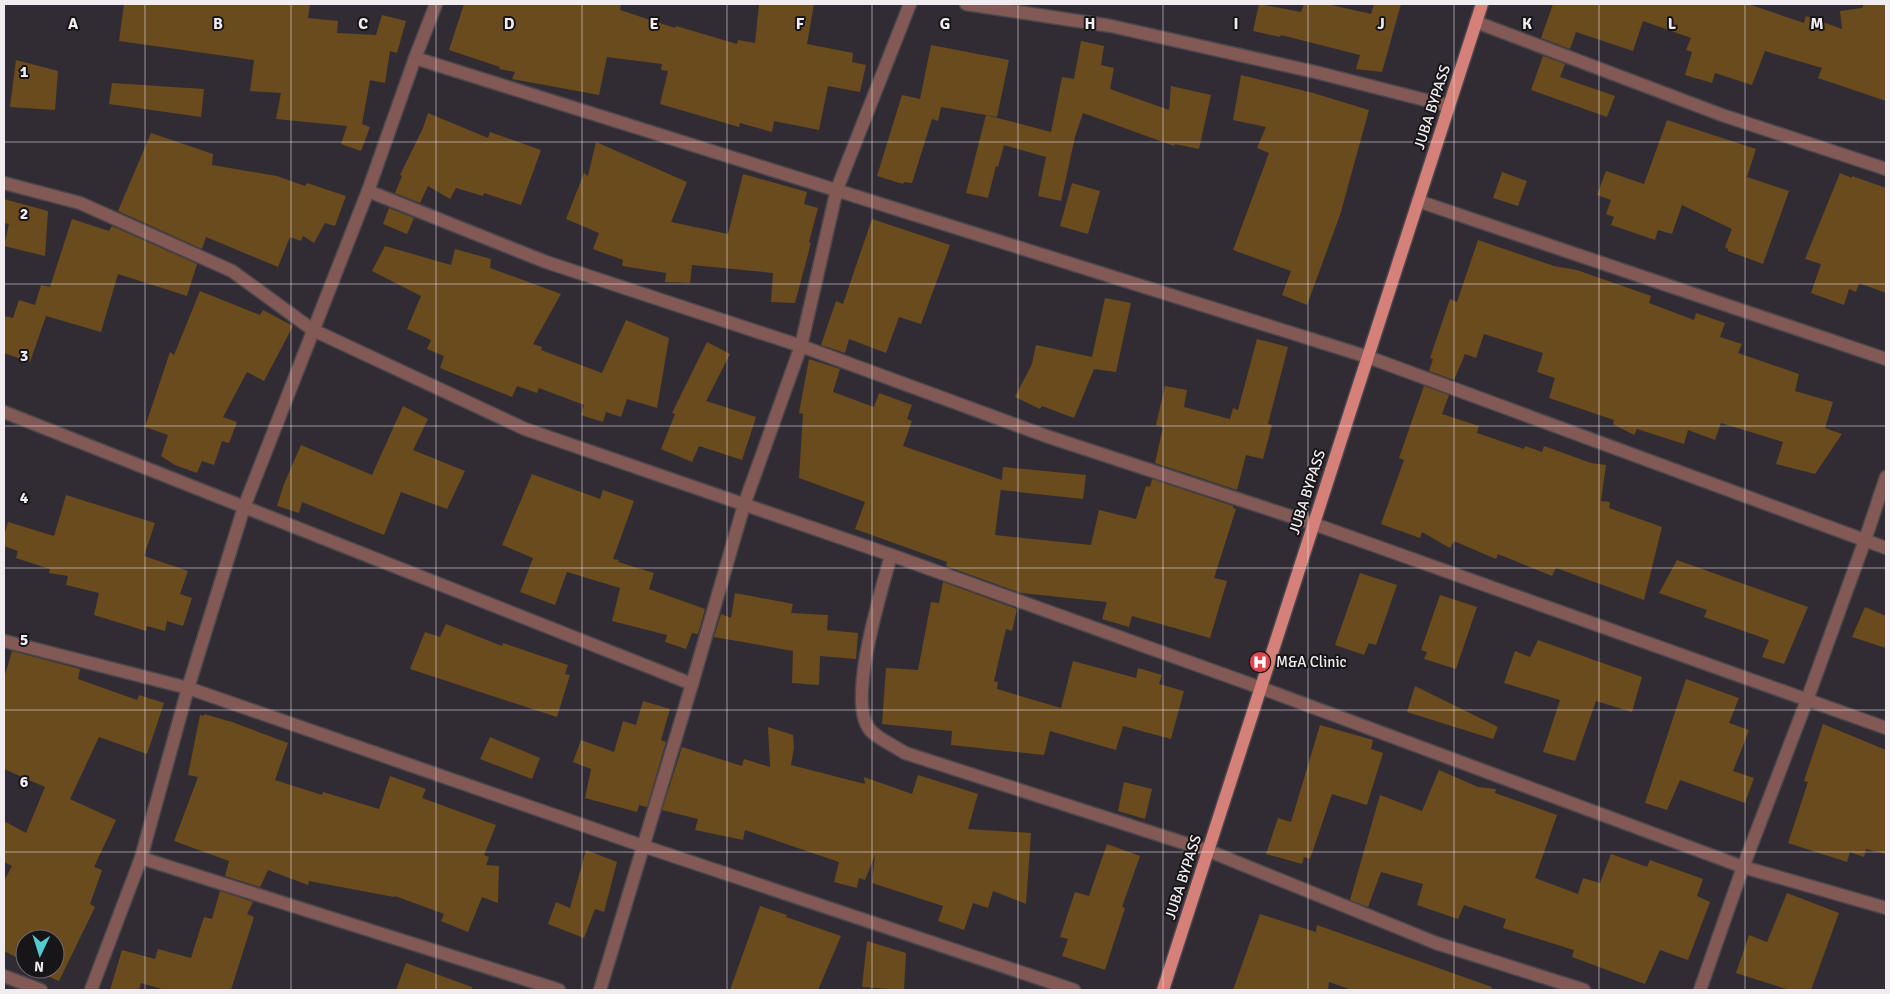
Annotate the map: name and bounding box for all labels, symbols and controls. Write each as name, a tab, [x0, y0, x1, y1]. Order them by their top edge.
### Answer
text: A	[68, 14, 79, 34]
text: B	[213, 14, 223, 34]
text: C	[358, 14, 368, 34]
text: D	[504, 14, 515, 34]
text: E	[649, 14, 659, 34]
text: F	[796, 14, 805, 34]
text: G	[940, 14, 950, 34]
text: H	[1085, 14, 1095, 34]
text: I	[1233, 14, 1239, 34]
text: J	[1377, 14, 1385, 34]
text: K	[1522, 14, 1532, 34]
text: L	[1668, 14, 1677, 34]
text: M	[1810, 14, 1824, 34]
text: 1	[20, 62, 29, 82]
street label: JUBA BYPASS	[1410, 62, 1454, 152]
text: 2	[20, 204, 28, 224]
text: 3	[20, 346, 28, 366]
street label: JUBA BYPASS	[1285, 447, 1329, 537]
text: 4	[20, 488, 29, 508]
text: 5	[20, 630, 28, 650]
hospital icon: M&A Clinic	[1248, 650, 1272, 674]
place label: M&A Clinic	[1276, 653, 1347, 671]
text: 6	[20, 772, 29, 792]
street label: JUBA BYPASS	[1161, 832, 1205, 922]
north arrow	[15, 929, 65, 979]
text: N	[34, 958, 45, 975]

